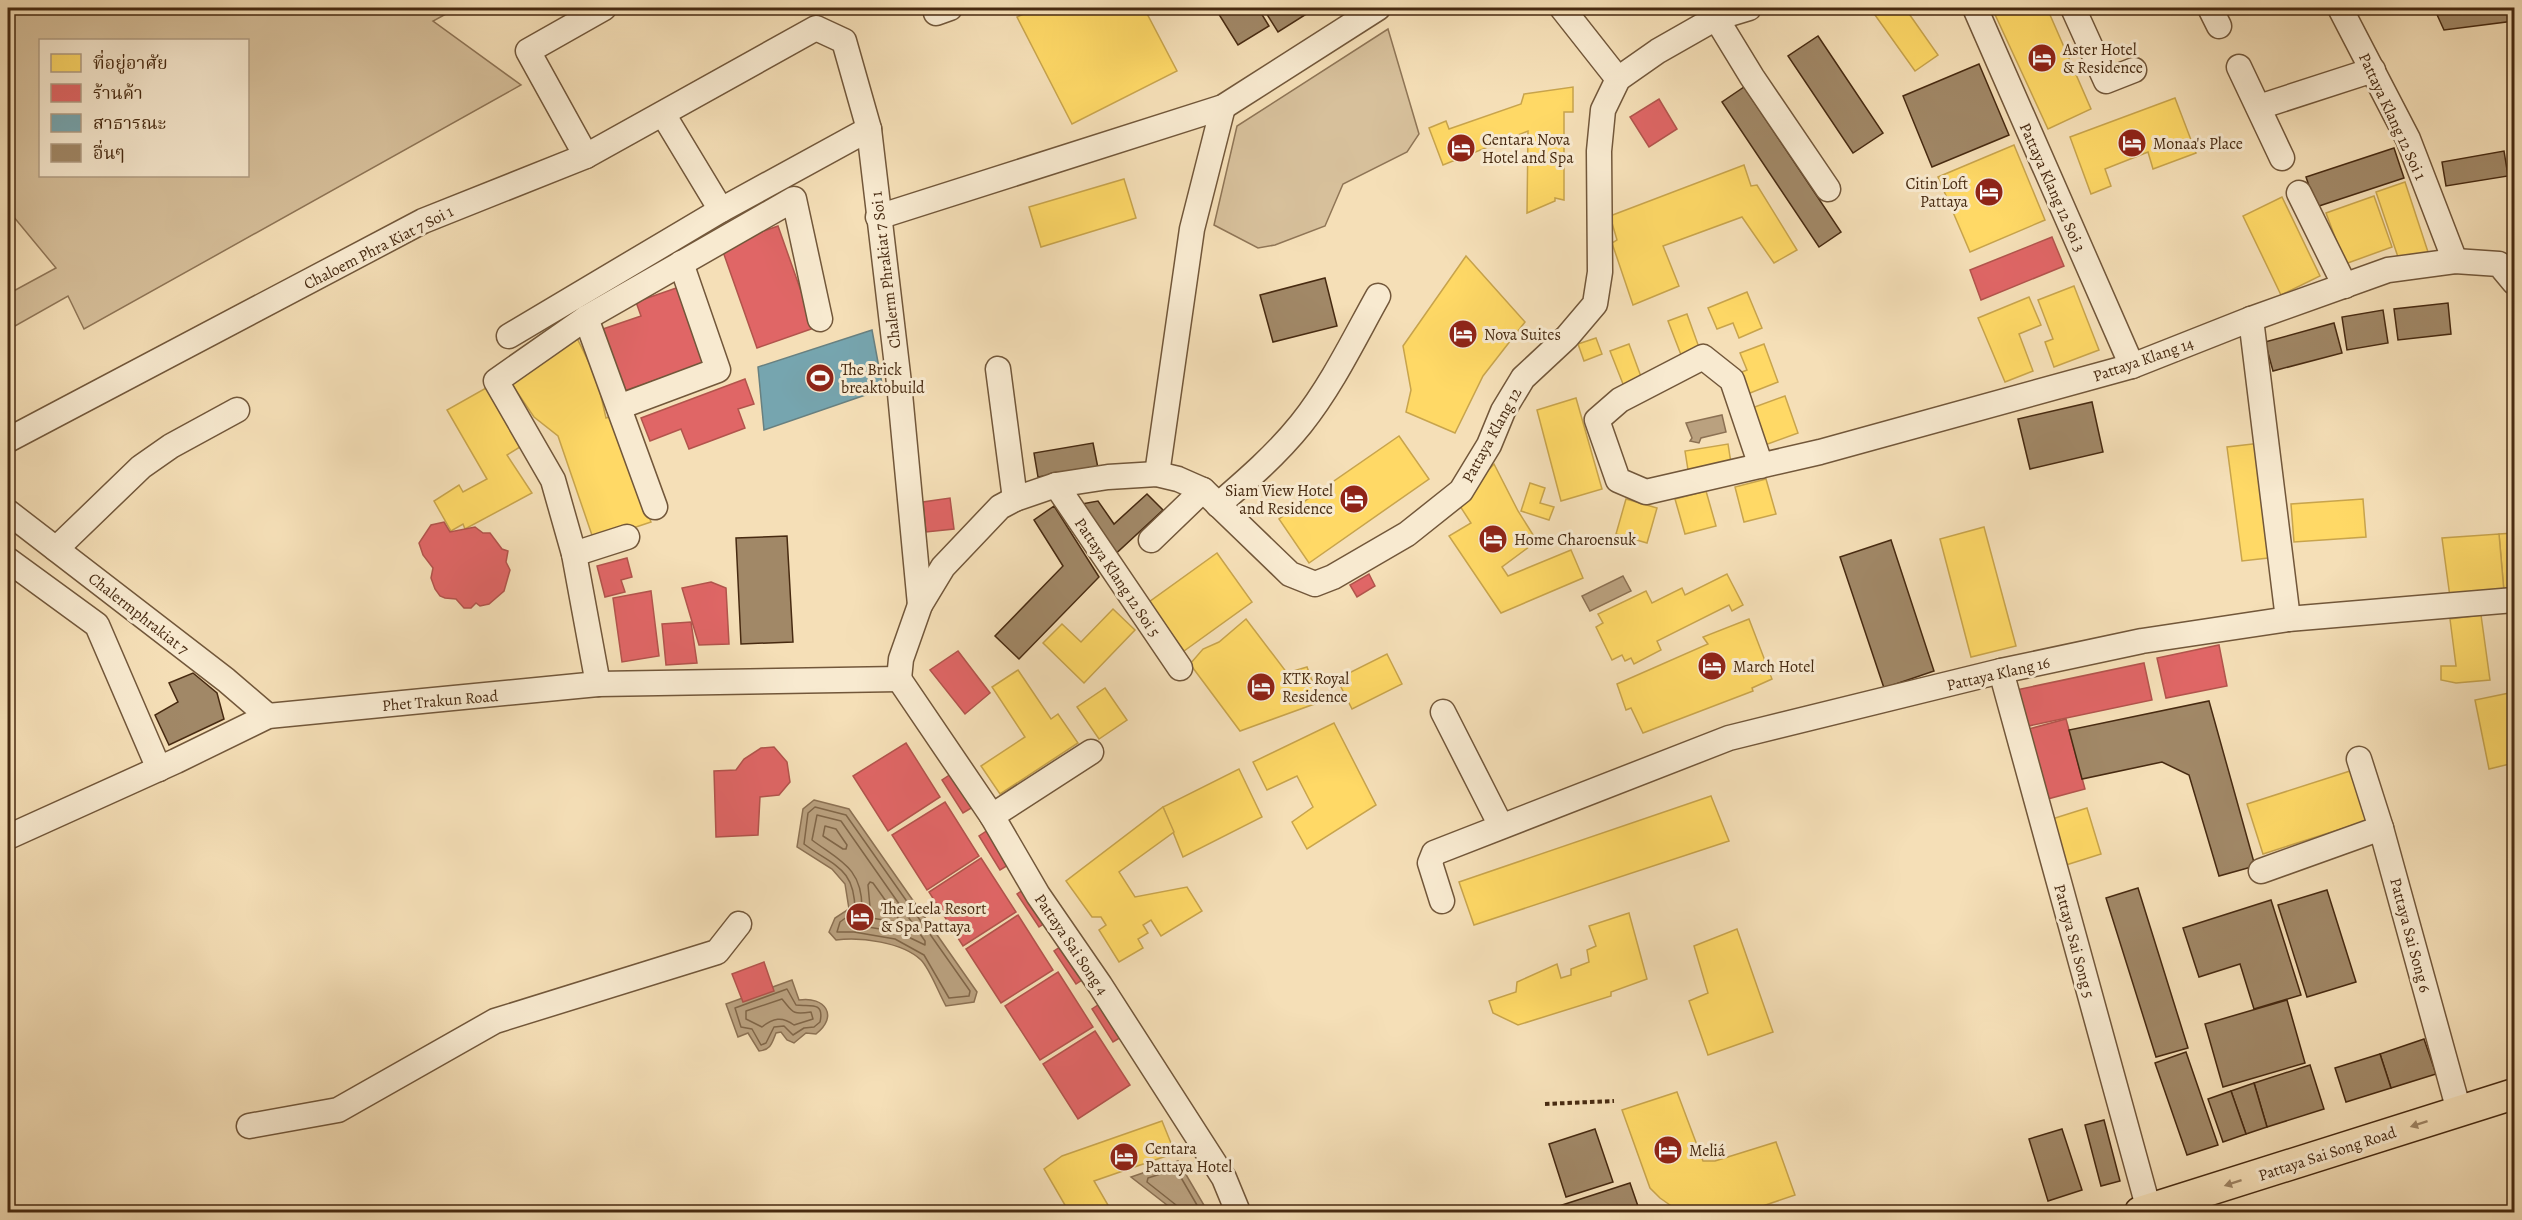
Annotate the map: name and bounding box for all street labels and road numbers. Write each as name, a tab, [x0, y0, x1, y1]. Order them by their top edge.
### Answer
street label: Pattaya Klang 12 Soi 1	[2353, 49, 2431, 184]
street label: Pattaya Klang 12 Soi 3	[2014, 119, 2090, 255]
street label: Chalerm Phrakiat 7 Soi 1	[865, 190, 907, 350]
street label: Chaloem Phra Kiat 7 Soi 1	[300, 200, 457, 295]
street label: Pattaya Klang 14	[2090, 332, 2197, 387]
street label: Pattaya Klang 12	[1457, 384, 1527, 487]
street label: Pattaya Klang 12 Soi 5	[1069, 514, 1165, 642]
street label: Chalermphrakiat 7	[84, 568, 193, 660]
street label: Pattaya Klang 16	[1944, 651, 2052, 697]
street label: Phet Trakun Road	[381, 685, 499, 717]
street label: Pattaya Sai Song 6	[2384, 875, 2436, 995]
street label: Pattaya Sai Song 5	[2048, 882, 2100, 1001]
street label: Pattaya Sai Song 4	[1029, 890, 1113, 1000]
street label: Pattaya Sai Song Road	[2256, 1121, 2400, 1187]

